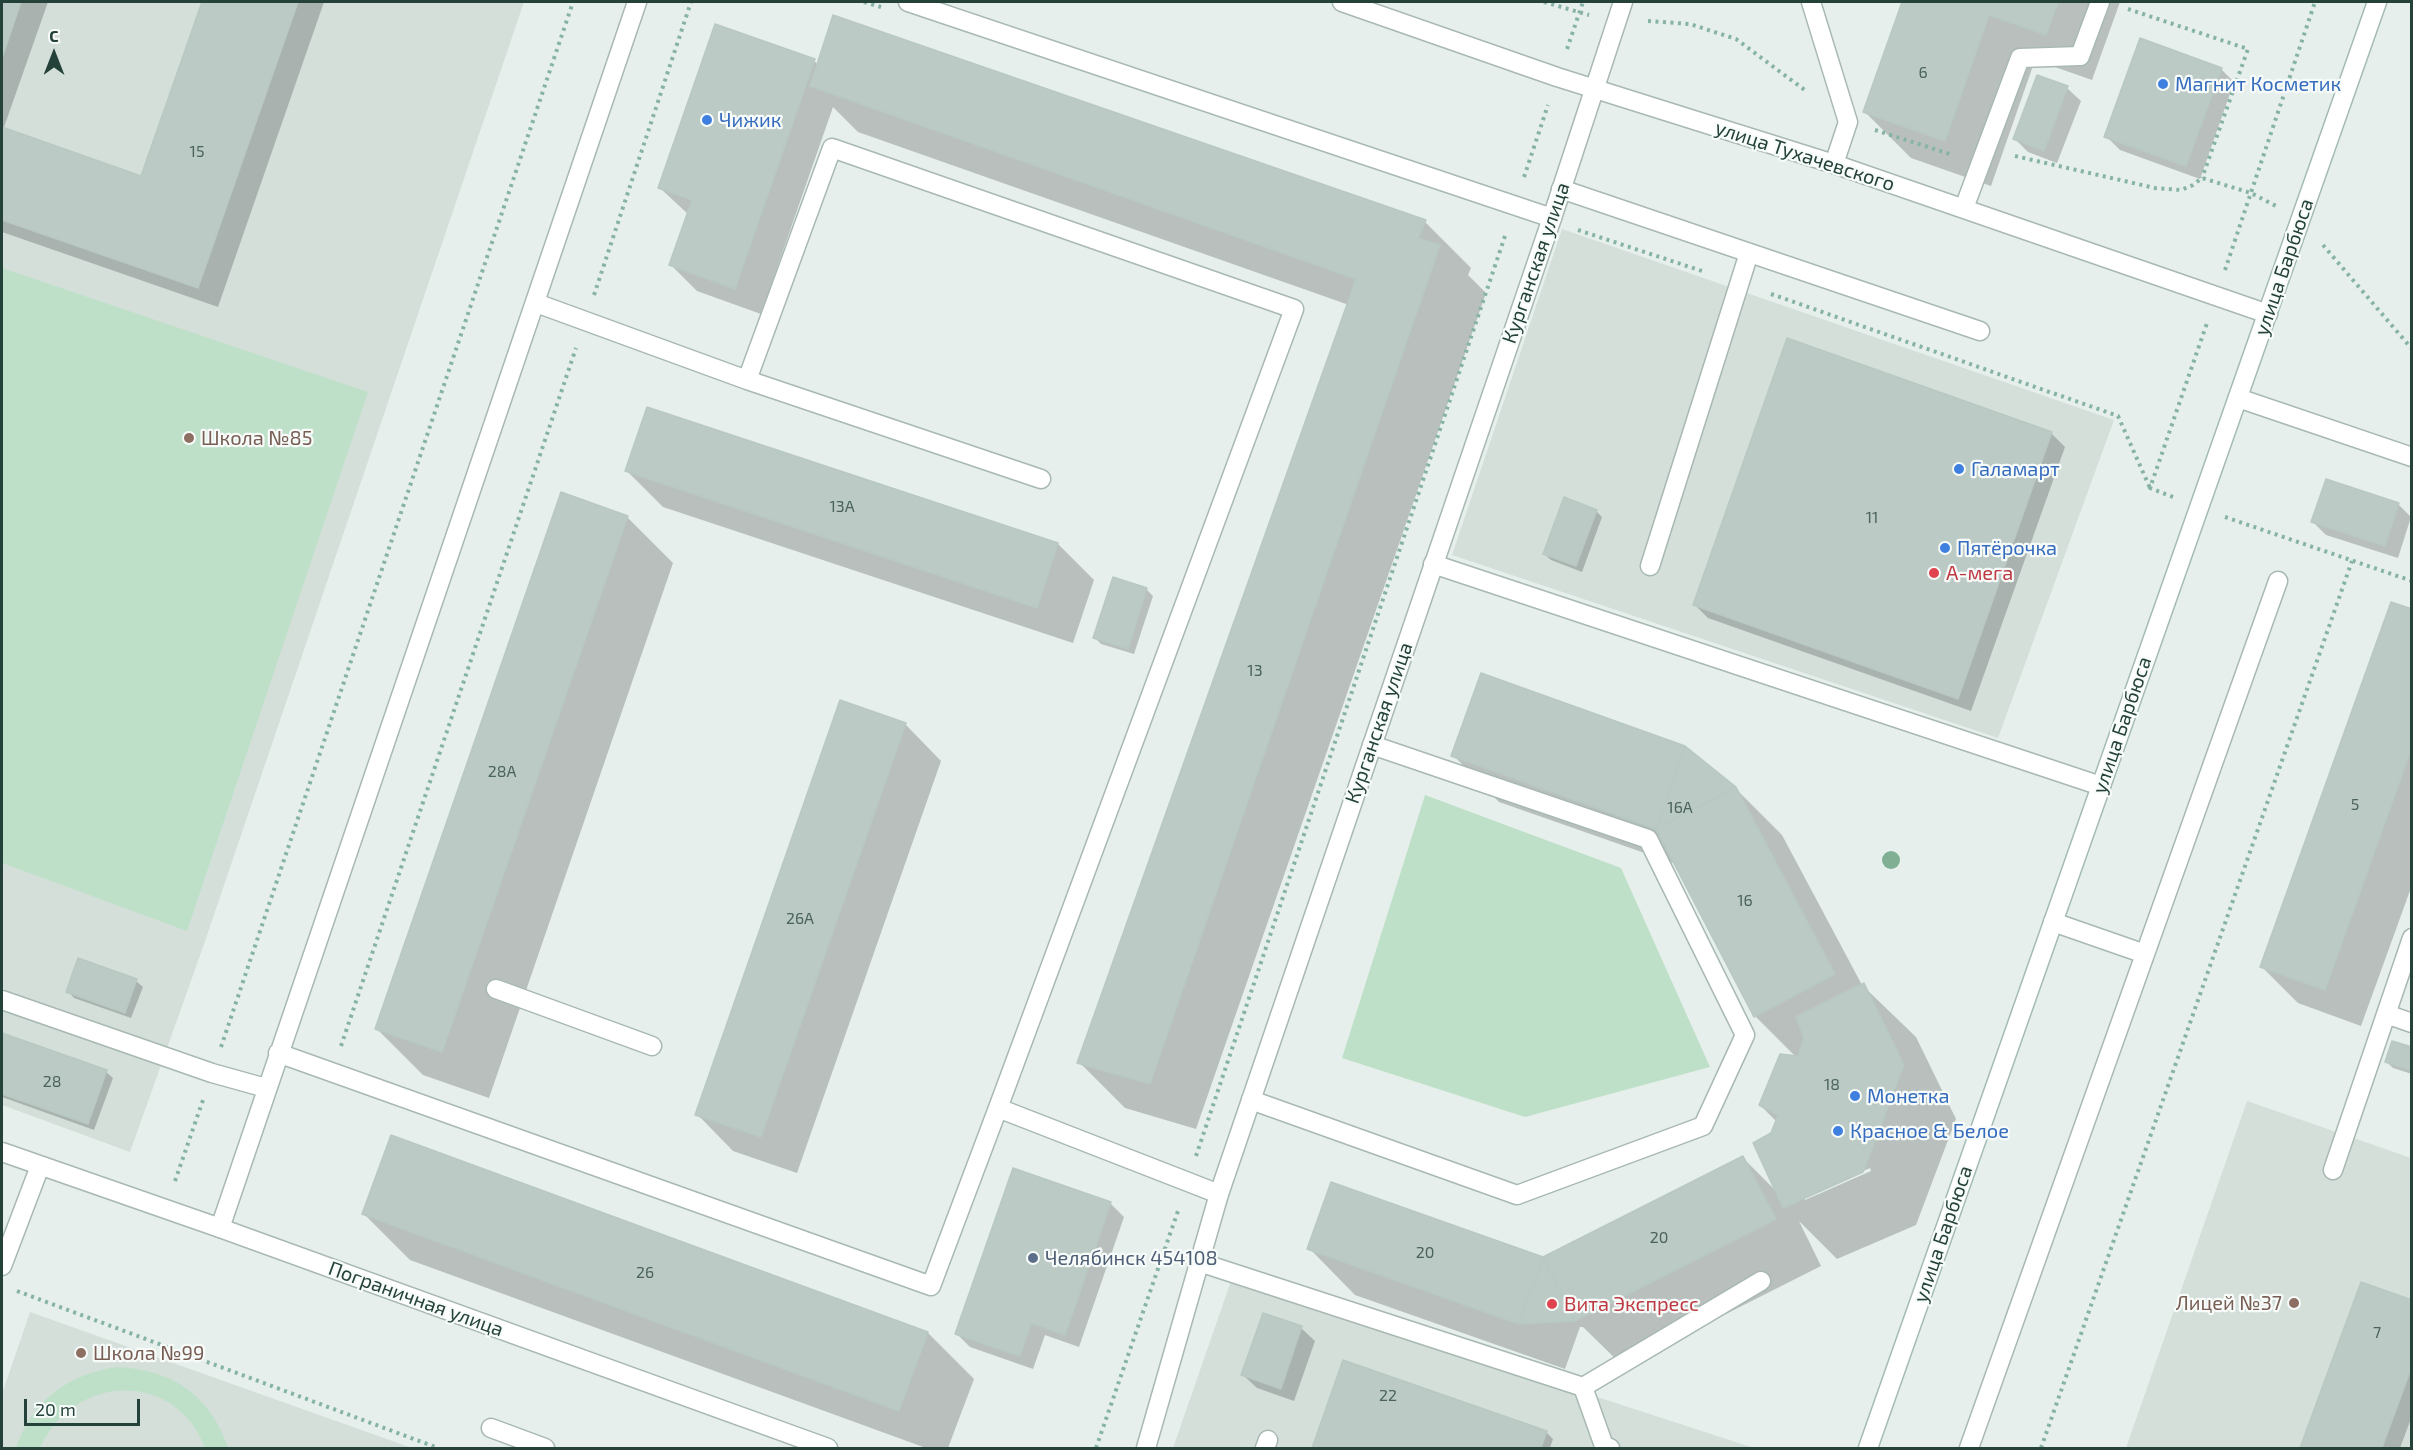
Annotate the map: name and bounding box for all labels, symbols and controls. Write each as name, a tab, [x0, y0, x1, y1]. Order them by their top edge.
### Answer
north arrow	[24, 24, 84, 84]
text: С	[49, 26, 59, 45]
house number: 6	[1918, 63, 1928, 83]
place label: Магнит Косметик	[2175, 72, 2341, 96]
marker: Магнит Косметик	[2156, 77, 2170, 91]
place label: Чижик	[719, 108, 781, 132]
marker: Чижик	[700, 113, 714, 127]
street label: улица Тухачевского	[1712, 116, 1898, 196]
house number: 15	[190, 142, 204, 162]
street label: Курганская улица	[1497, 179, 1575, 347]
street label: улица Барбюса	[2249, 195, 2319, 339]
place label: Школа №85	[201, 426, 312, 450]
marker: Школа №85	[182, 431, 196, 445]
place label: Галамарт	[1971, 457, 2060, 481]
marker: Галамарт	[1952, 462, 1966, 476]
house number: 13А	[829, 497, 855, 517]
house number: 11	[1866, 508, 1878, 528]
place label: Пятёрочка	[1957, 536, 2057, 560]
marker: Пятёрочка	[1938, 541, 1952, 555]
place label: А-мега	[1946, 561, 2013, 585]
marker: А-мега	[1927, 566, 1941, 580]
street label: Курганская улица	[1340, 639, 1418, 807]
street label: улица Барбюса	[2087, 653, 2157, 797]
house number: 13	[1247, 661, 1263, 681]
house number: 28А	[488, 762, 516, 782]
house number: 5	[2351, 795, 2359, 815]
house number: 16А	[1667, 798, 1693, 818]
house number: 16	[1737, 891, 1753, 911]
house number: 26А	[786, 909, 814, 929]
house number: 28	[43, 1072, 61, 1092]
house number: 18	[1824, 1075, 1840, 1095]
place label: Монетка	[1867, 1084, 1950, 1108]
marker: Монетка	[1848, 1089, 1862, 1103]
place label: Красное & Белое	[1850, 1119, 2009, 1143]
marker: Красное & Белое	[1831, 1124, 1845, 1138]
street label: улица Барбюса	[1908, 1162, 1978, 1306]
house number: 20	[1650, 1228, 1668, 1248]
house number: 20	[1416, 1243, 1434, 1263]
place label: Челябинск 454108	[1045, 1246, 1218, 1270]
marker: Челябинск 454108	[1026, 1251, 1040, 1265]
street label: Пограничная улица	[325, 1256, 507, 1342]
house number: 26	[636, 1263, 654, 1283]
place label: Лицей №37	[2176, 1291, 2282, 1315]
place label: Вита Экспресс	[1564, 1292, 1699, 1316]
marker: Лицей №37	[2287, 1296, 2301, 1310]
marker: Вита Экспресс	[1545, 1297, 1559, 1311]
house number: 7	[2373, 1323, 2381, 1343]
place label: Школа №99	[93, 1341, 204, 1365]
marker: Школа №99	[74, 1346, 88, 1360]
house number: 22	[1379, 1386, 1397, 1406]
scale bar	[27, 1387, 142, 1425]
text: 20 m	[35, 1398, 76, 1420]

